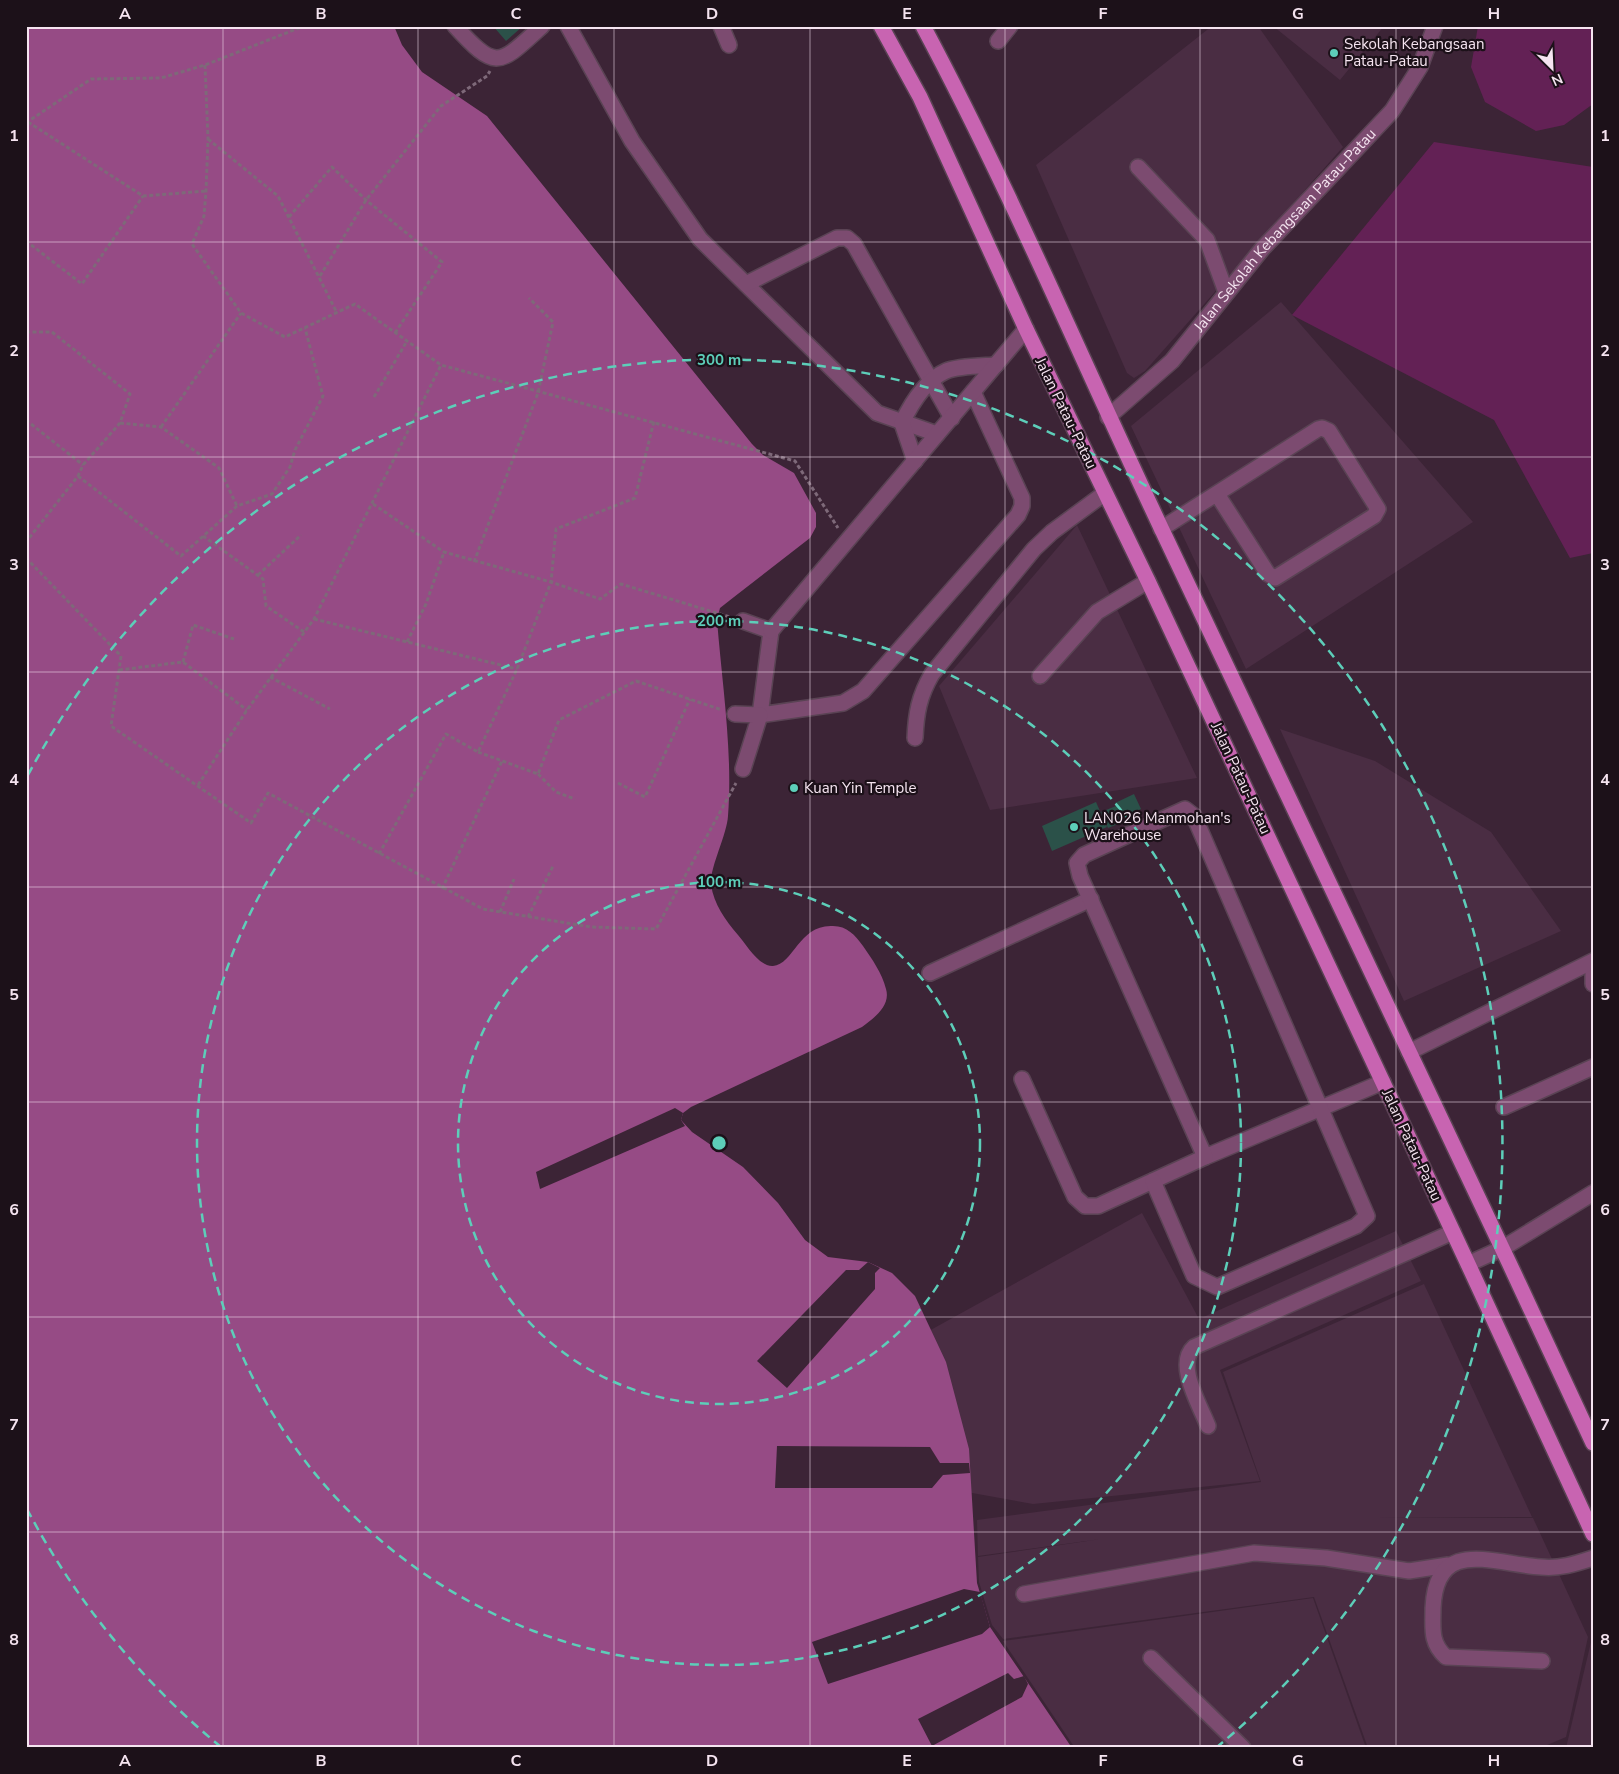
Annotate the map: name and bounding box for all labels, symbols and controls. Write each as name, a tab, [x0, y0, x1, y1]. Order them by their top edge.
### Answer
text: A	[119, 3, 131, 25]
text: B	[315, 3, 327, 25]
text: C	[511, 3, 522, 25]
text: D	[706, 3, 718, 25]
text: E	[902, 3, 912, 25]
text: F	[1099, 3, 1108, 25]
text: G	[1292, 3, 1304, 25]
text: H	[1488, 3, 1500, 25]
place label: Sekolah Kebangsaan Patau-Patau	[1344, 34, 1484, 71]
north arrow	[1526, 42, 1576, 92]
marker: Sekolah Kebangsaan Patau-Patau	[1328, 47, 1340, 59]
text: N	[1548, 69, 1566, 90]
street label: Jalan Sekolah Kebangsaan Patau-Patau	[1189, 124, 1381, 337]
text: 1	[9, 125, 19, 147]
text: 1	[1600, 125, 1610, 147]
text: 2	[9, 340, 19, 362]
text: 2	[1600, 340, 1610, 362]
text: 300 m	[697, 350, 741, 370]
street label: Jalan Patau-Patau	[1030, 353, 1102, 472]
text: 3	[9, 554, 19, 576]
text: 3	[1600, 554, 1610, 576]
text: 200 m	[697, 611, 741, 631]
street label: Jalan Patau-Patau	[1206, 718, 1276, 837]
text: 4	[9, 769, 19, 791]
text: 4	[1600, 769, 1610, 791]
place label: Kuan Yin Temple	[804, 778, 917, 798]
marker: Kuan Yin Temple	[788, 782, 800, 794]
place label: LAN026 Manmohan's Warehouse	[1084, 808, 1231, 845]
marker: LAN026 Manmohan's Warehouse	[1068, 821, 1080, 833]
text: 100 m	[697, 872, 741, 892]
text: 5	[9, 984, 19, 1006]
text: 5	[1600, 984, 1610, 1006]
street label: Jalan Patau-Patau	[1377, 1085, 1447, 1204]
centre of rings	[710, 1134, 728, 1152]
text: 6	[9, 1199, 19, 1221]
text: 6	[1600, 1199, 1610, 1221]
text: 7	[9, 1414, 19, 1436]
text: 7	[1600, 1414, 1610, 1436]
text: 8	[9, 1629, 19, 1651]
text: 8	[1600, 1629, 1610, 1651]
text: A	[119, 1750, 131, 1772]
text: B	[315, 1750, 327, 1772]
text: C	[511, 1750, 522, 1772]
text: D	[706, 1750, 718, 1772]
text: E	[902, 1750, 912, 1772]
text: F	[1099, 1750, 1108, 1772]
text: G	[1292, 1750, 1304, 1772]
text: H	[1488, 1750, 1500, 1772]

